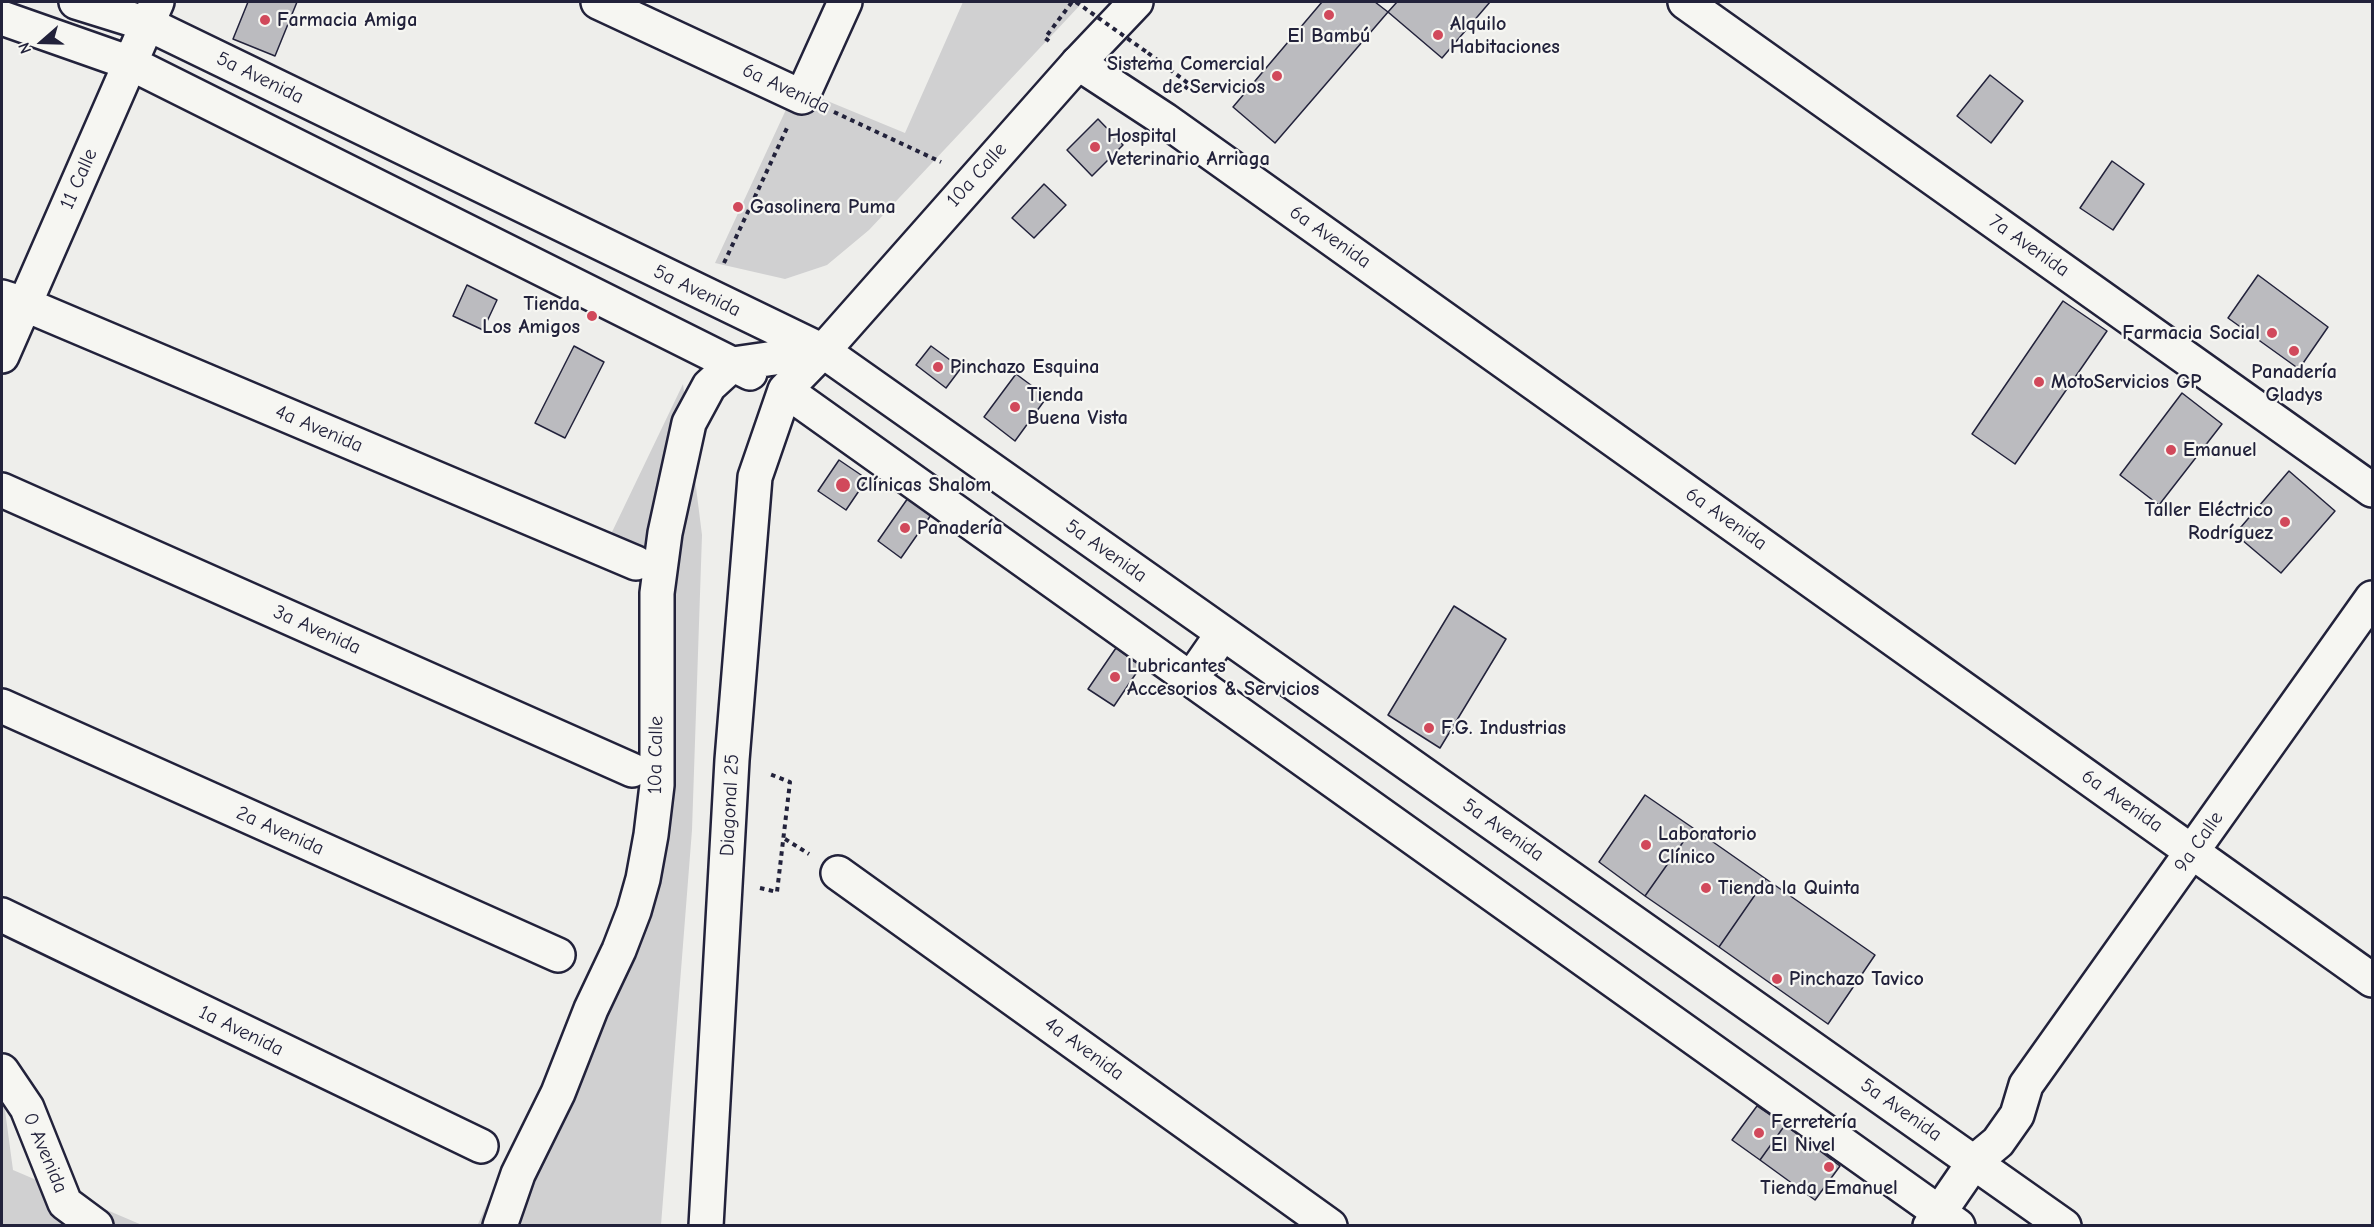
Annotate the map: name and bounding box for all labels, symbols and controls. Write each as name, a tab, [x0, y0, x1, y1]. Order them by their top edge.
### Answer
place label: Farmacia Amiga	[277, 8, 417, 32]
marker: El Bambú	[1322, 8, 1336, 22]
north arrow	[12, 12, 72, 72]
place label: Alquilo Habitaciones	[1450, 12, 1560, 59]
marker: Farmacia Amiga	[258, 13, 272, 27]
place label: El Bambú	[1288, 24, 1370, 48]
marker: Alquilo Habitaciones	[1431, 28, 1445, 42]
text: N	[15, 40, 35, 56]
street label: 5a Avenida	[213, 47, 307, 109]
place label: Sistema Comercial de Servicios	[1107, 52, 1265, 99]
street label: 6a Avenida	[738, 58, 834, 120]
marker: Sistema Comercial de Servicios	[1270, 69, 1284, 83]
place label: Hospital Veterinario Arriaga	[1107, 124, 1270, 171]
street label: 10a Calle	[942, 138, 1012, 212]
marker: Hospital Veterinario Arriaga	[1088, 140, 1102, 154]
street label: 11 Calle	[55, 145, 103, 213]
place label: Gasolinera Puma	[750, 195, 896, 219]
marker: Gasolinera Puma	[731, 200, 745, 214]
street label: 6a Avenida	[1285, 200, 1375, 274]
street label: 7a Avenida	[1984, 210, 2074, 282]
street label: 5a Avenida	[650, 260, 744, 322]
place label: Tienda Los Amigos	[482, 292, 580, 339]
marker: Tienda Los Amigos	[585, 309, 599, 323]
place label: Farmacia Social	[2122, 321, 2260, 345]
marker: Farmacia Social	[2265, 326, 2279, 340]
marker: Panadería Gladys	[2287, 344, 2301, 358]
place label: Pinchazo Esquina	[950, 355, 1099, 379]
marker: Pinchazo Esquina	[931, 360, 945, 374]
place label: Panadería Gladys	[2251, 360, 2337, 407]
place label: MotoServicios GP	[2051, 370, 2201, 394]
marker: MotoServicios GP	[2032, 375, 2046, 389]
place label: Tienda Buena Vista	[1027, 383, 1128, 430]
street label: 4a Avenida	[272, 400, 366, 458]
marker: Tienda Buena Vista	[1008, 400, 1022, 414]
place label: Emanuel	[2183, 438, 2257, 462]
marker: Emanuel	[2164, 443, 2178, 457]
place label: Clínicas Shalom	[856, 473, 991, 497]
marker: Clínicas Shalom	[834, 476, 852, 494]
street label: 6a Avenida	[1681, 482, 1771, 556]
place label: Taller Eléctrico Rodríguez	[2145, 498, 2273, 545]
street label: 5a Avenida	[1061, 514, 1151, 588]
marker: Taller Eléctrico Rodríguez	[2278, 515, 2292, 529]
place label: Panadería	[917, 516, 1003, 540]
marker: Panadería	[898, 521, 912, 535]
street label: 3a Avenida	[270, 600, 364, 660]
place label: Lubricantes Accesorios & Servicios	[1127, 654, 1319, 701]
marker: Lubricantes Accesorios & Servicios	[1108, 670, 1122, 684]
street label: 10a Calle	[643, 716, 669, 794]
place label: F.G. Industrias	[1441, 716, 1566, 740]
marker: F.G. Industrias	[1422, 721, 1436, 735]
street label: Diagonal 25	[715, 753, 745, 857]
street label: 6a Avenida	[2077, 764, 2167, 838]
street label: 5a Avenida	[1458, 793, 1548, 867]
street label: 2a Avenida	[232, 801, 328, 861]
street label: 9a Calle	[2169, 807, 2229, 877]
place label: Laboratorio Clínico	[1658, 822, 1757, 869]
marker: Laboratorio Clínico	[1639, 838, 1653, 852]
place label: Tienda la Quinta	[1718, 876, 1860, 900]
marker: Tienda la Quinta	[1699, 881, 1713, 895]
place label: Pinchazo Tavico	[1789, 967, 1924, 991]
marker: Pinchazo Tavico	[1770, 972, 1784, 986]
street label: 1a Avenida	[195, 1000, 287, 1062]
street label: 4a Avenida	[1039, 1012, 1129, 1086]
street label: 5a Avenida	[1856, 1073, 1946, 1147]
street label: 0 Avenida	[17, 1109, 73, 1197]
place label: Ferretería El Nivel	[1771, 1110, 1857, 1157]
marker: Ferretería El Nivel	[1752, 1126, 1766, 1140]
marker: Tienda Emanuel	[1822, 1160, 1836, 1174]
place label: Tienda Emanuel	[1760, 1176, 1898, 1200]

